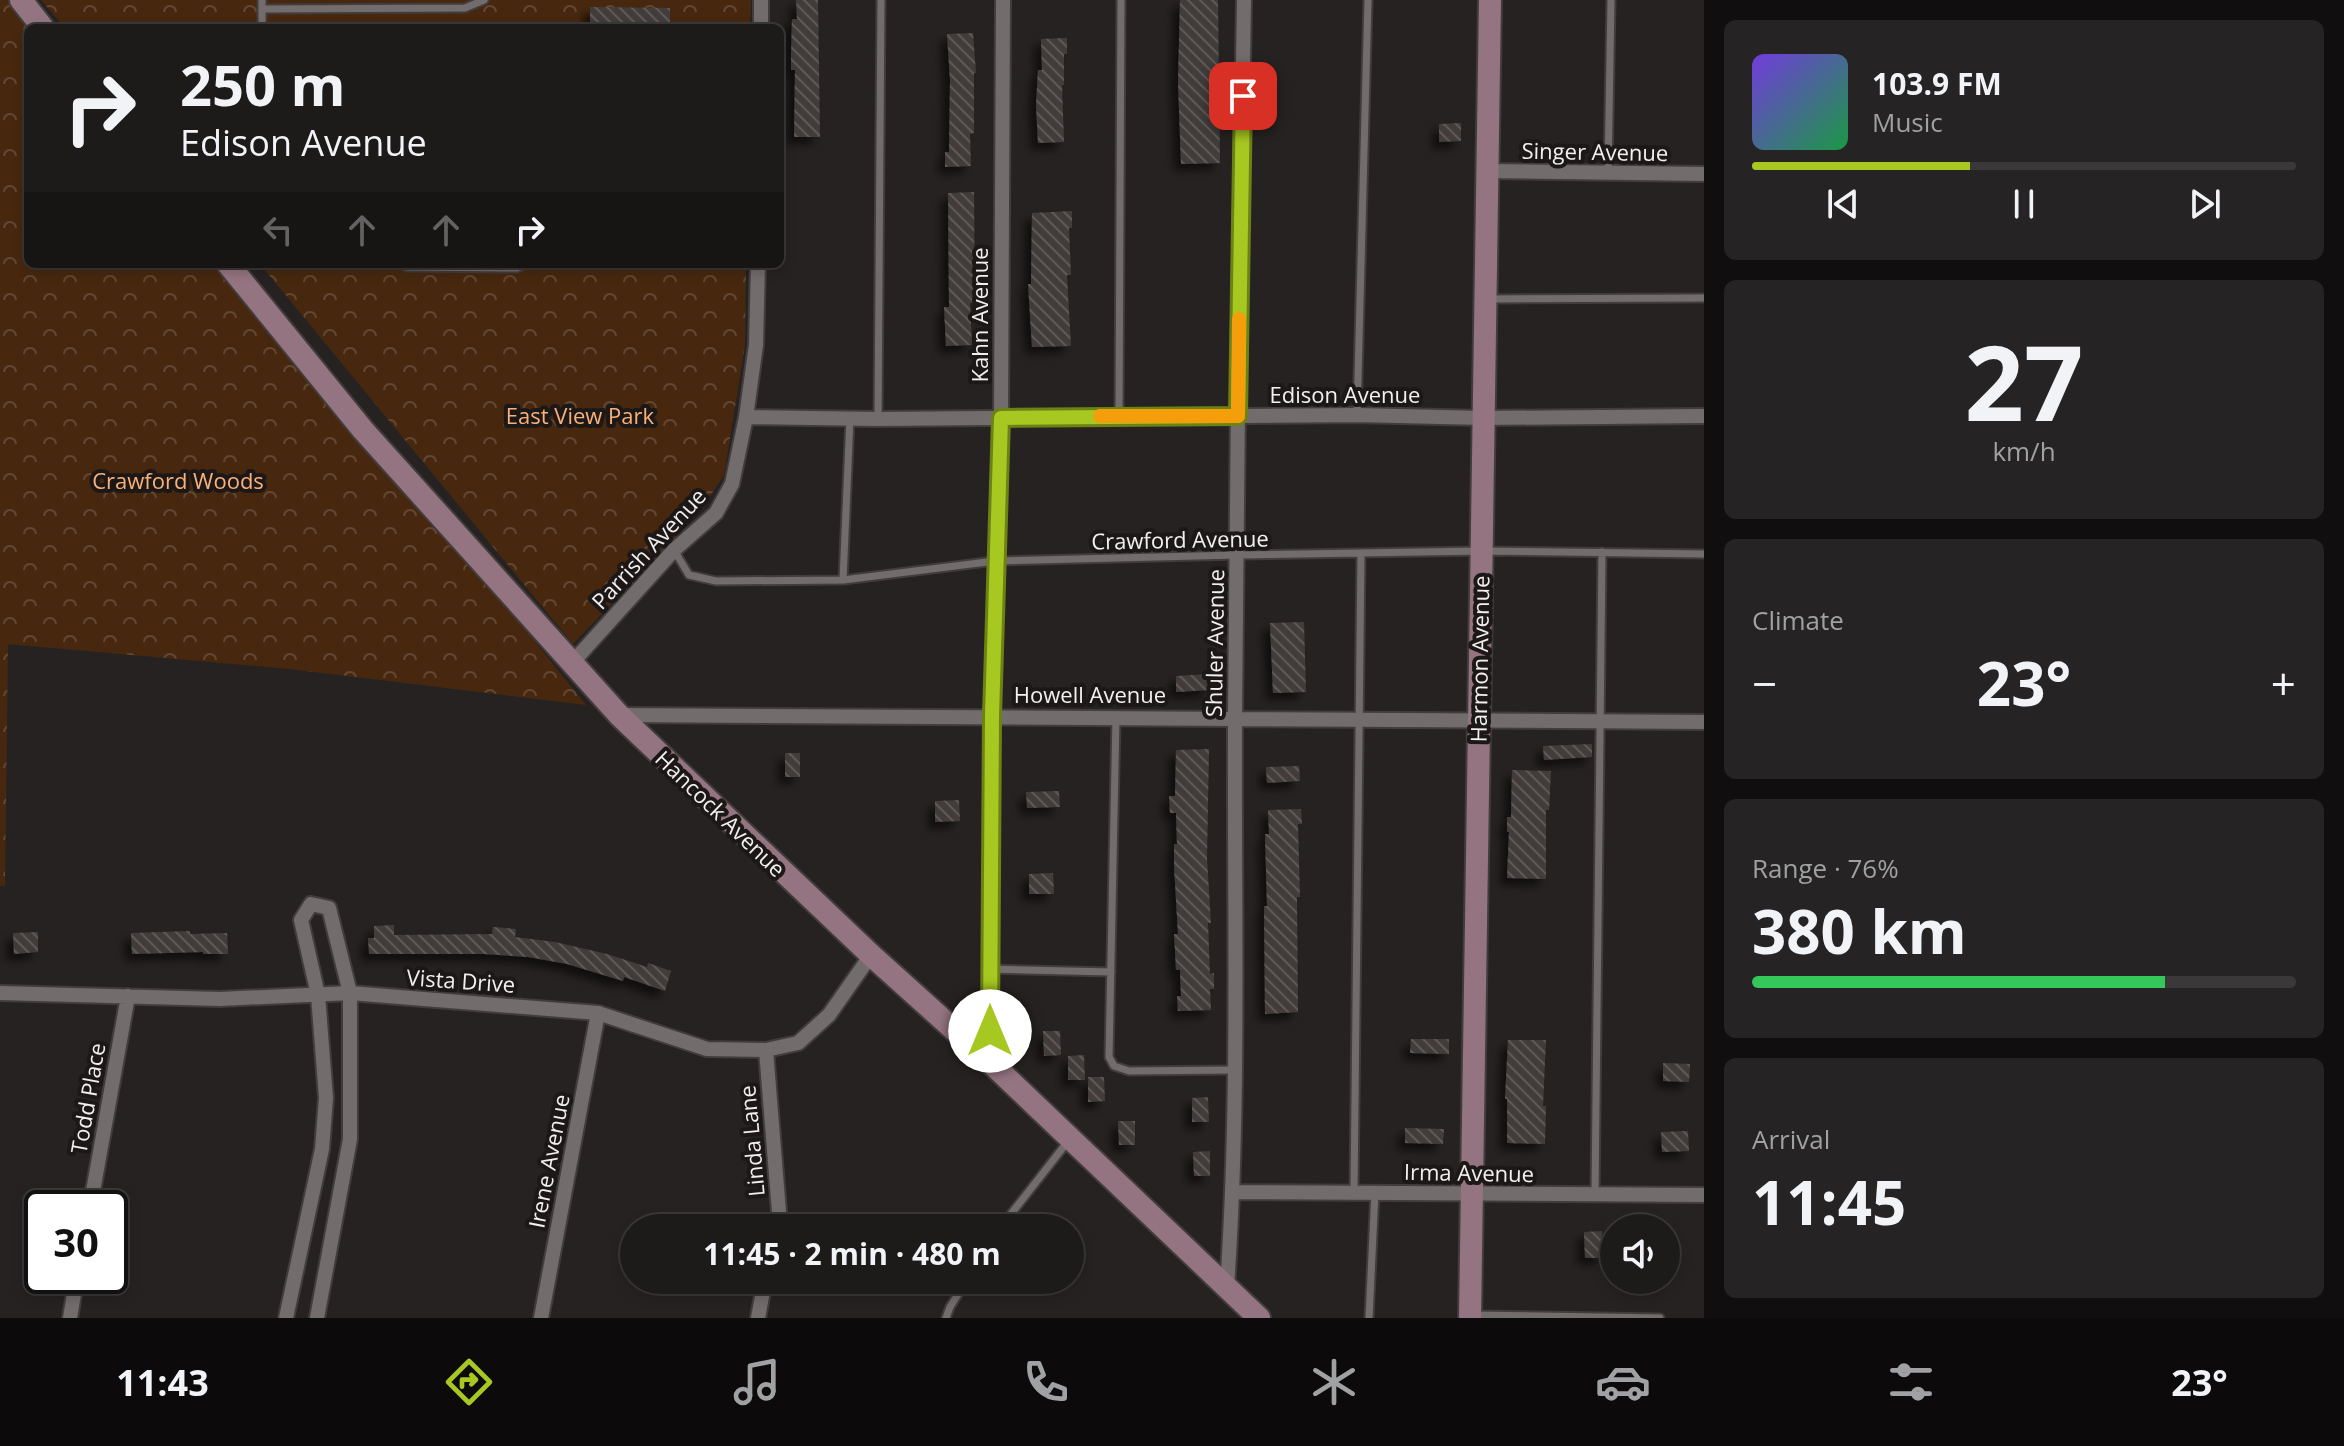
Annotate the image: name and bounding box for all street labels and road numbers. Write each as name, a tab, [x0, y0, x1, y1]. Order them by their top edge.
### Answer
street label: Singer Avenue	[1521, 135, 1669, 167]
street label: Kahn Avenue	[964, 248, 994, 383]
street label: Edison Avenue	[1270, 379, 1420, 409]
street label: Parrish Avenue	[584, 481, 712, 615]
street label: Crawford Avenue	[1091, 522, 1269, 556]
street label: Shuler Avenue	[1198, 569, 1230, 717]
street label: Harmon Avenue	[1463, 575, 1495, 743]
street label: Howell Avenue	[1014, 679, 1166, 709]
street label: Hancock Avenue	[649, 743, 793, 883]
street label: Vista Drive	[406, 961, 516, 999]
street label: Todd Place	[63, 1040, 111, 1156]
street label: Linda Lane	[731, 1084, 771, 1198]
street label: Irene Avenue	[520, 1092, 576, 1230]
street label: Irma Avenue	[1404, 1156, 1534, 1188]

